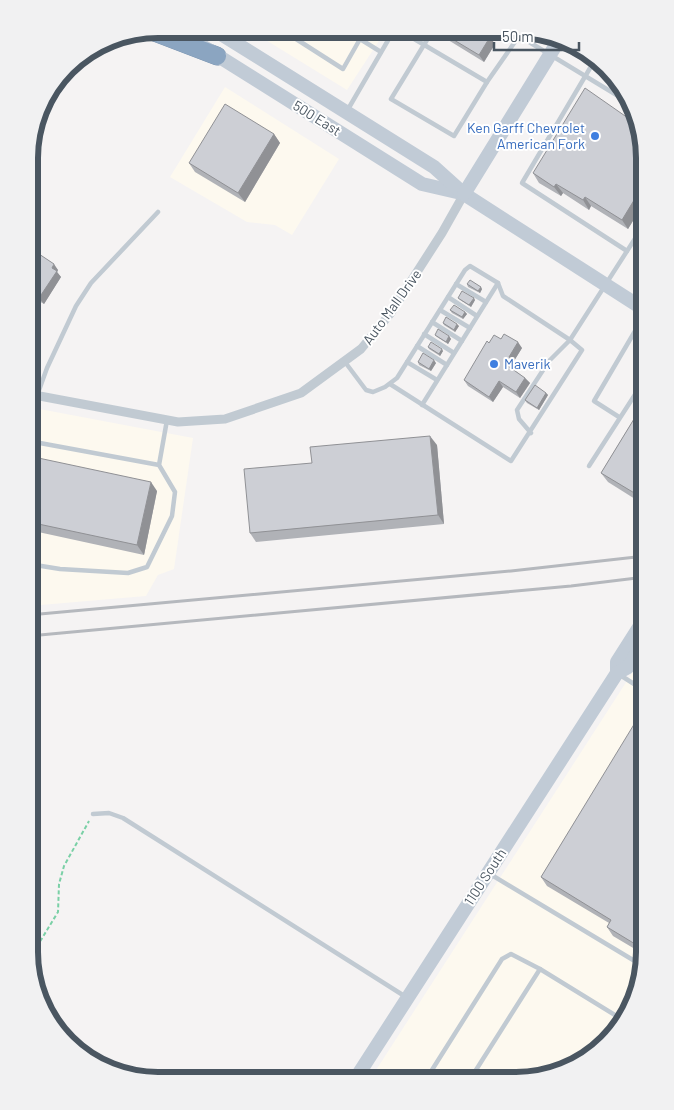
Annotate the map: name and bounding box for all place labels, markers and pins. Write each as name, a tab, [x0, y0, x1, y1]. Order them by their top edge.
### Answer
place label: Ken Garff Chevrolet American Fork	[467, 119, 585, 152]
marker: Ken Garff Chevrolet American Fork	[589, 130, 601, 142]
place label: Maverik	[504, 355, 551, 372]
marker: Maverik	[488, 358, 500, 370]

